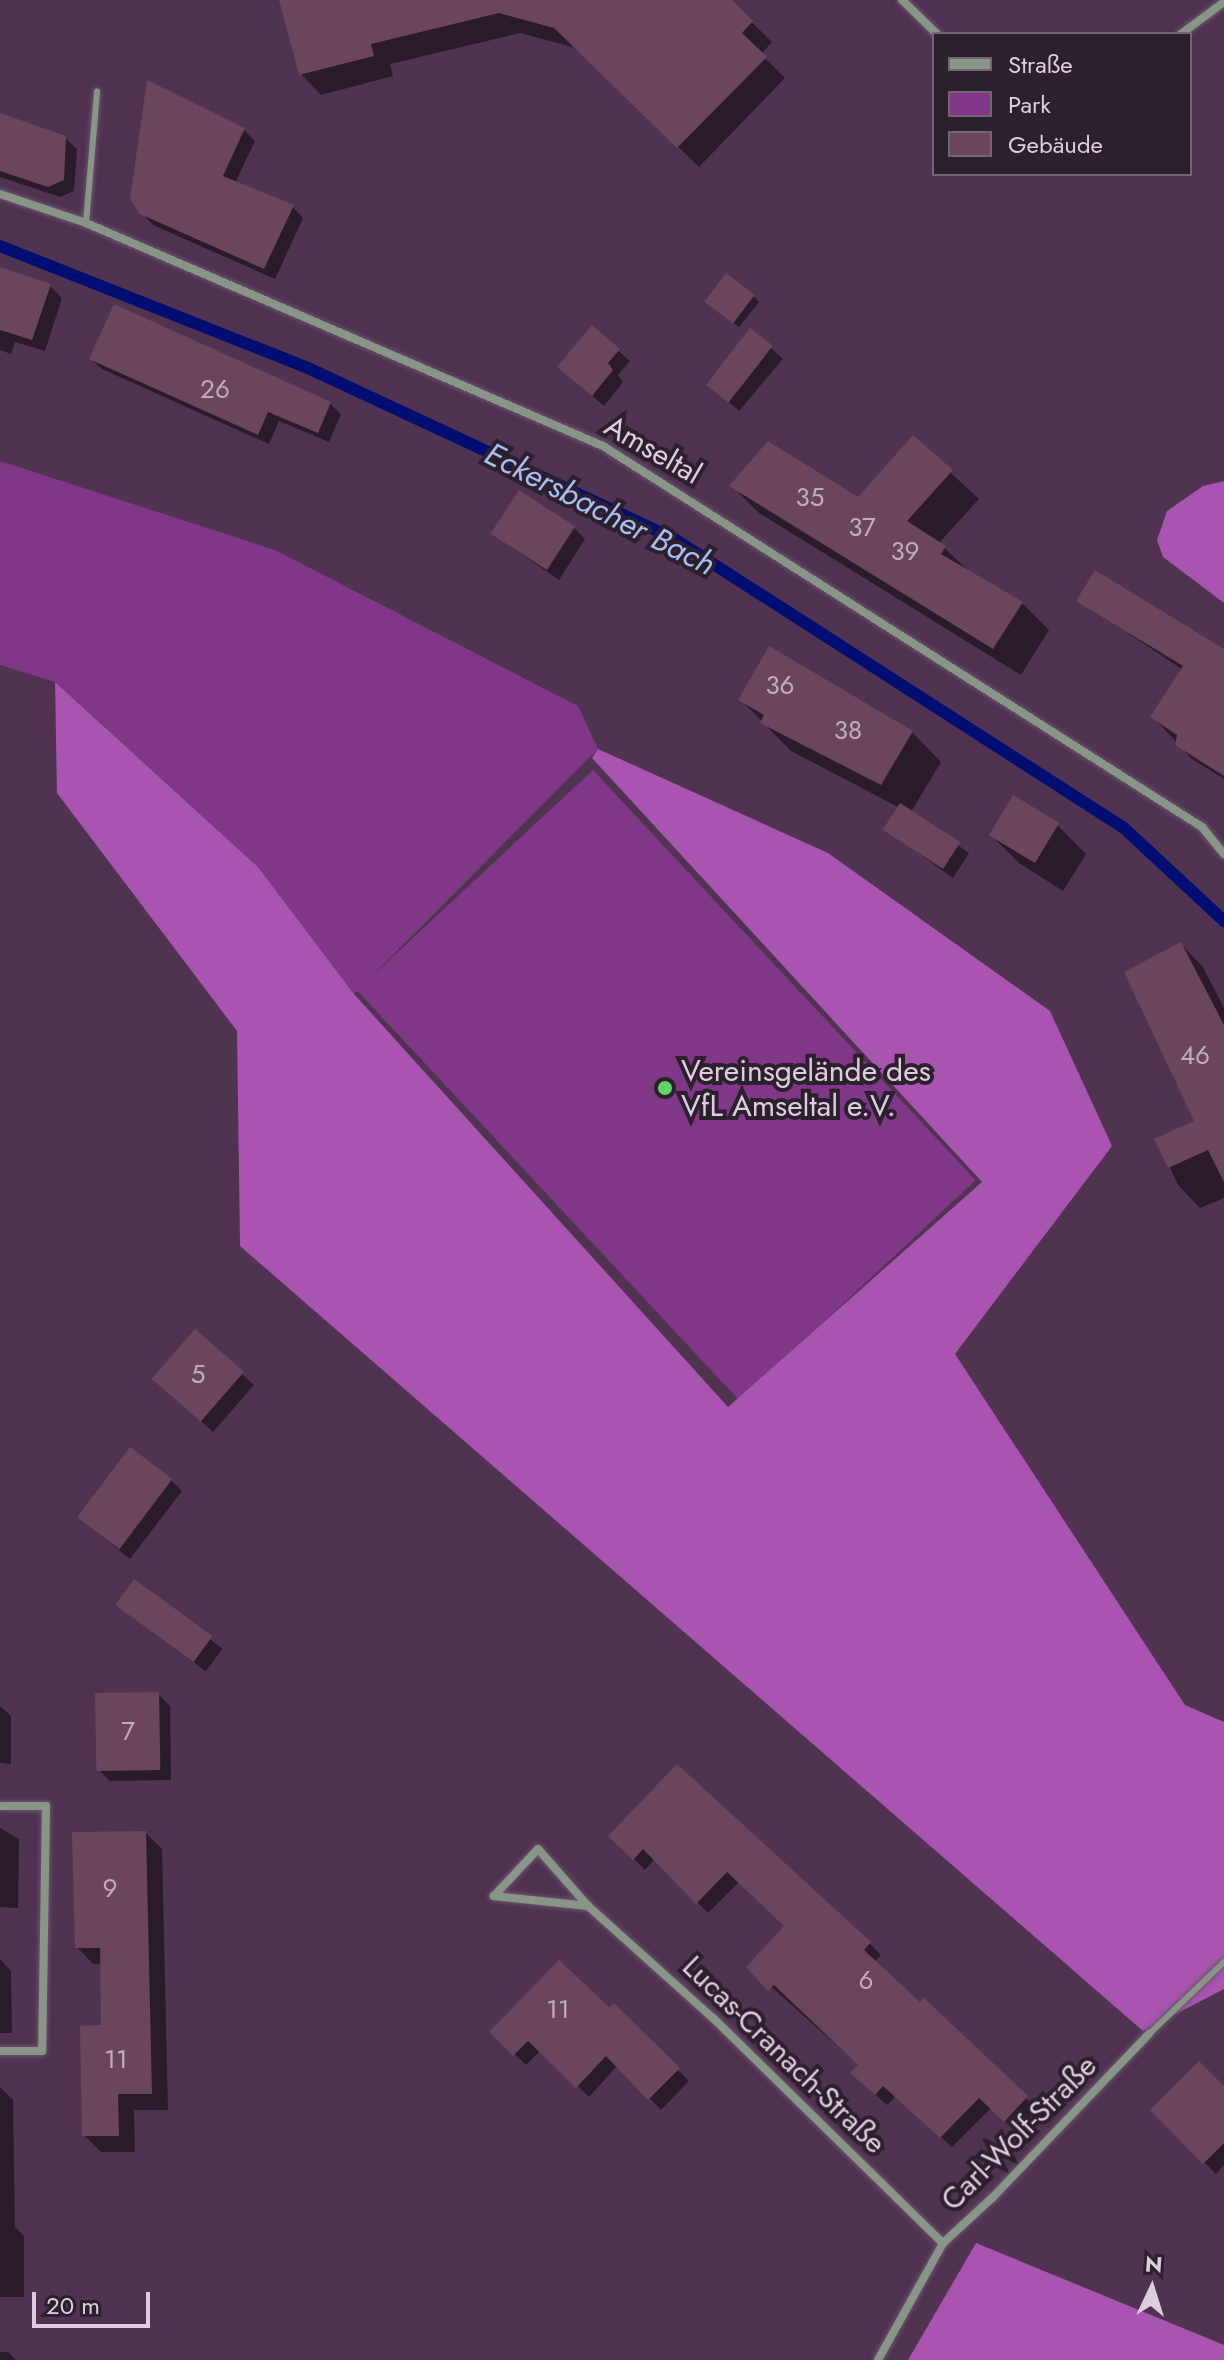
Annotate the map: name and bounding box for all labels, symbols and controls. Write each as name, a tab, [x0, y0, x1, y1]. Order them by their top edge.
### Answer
legend	[932, 32, 1192, 176]
text: Straße	[1008, 47, 1073, 82]
text: Park	[1008, 87, 1051, 122]
text: Gebäude	[1008, 127, 1103, 162]
house number: 26	[200, 374, 230, 406]
street label: Amseltal	[598, 408, 708, 492]
water label: Eckersbacher Bach	[478, 434, 722, 584]
house number: 35	[796, 482, 824, 514]
house number: 37	[848, 512, 876, 544]
house number: 39	[890, 536, 920, 568]
house number: 36	[765, 670, 795, 702]
house number: 38	[834, 715, 862, 747]
house number: 46	[1180, 1040, 1210, 1072]
place label: Vereinsgelände des VfL Amseltal e.V.	[681, 1053, 931, 1124]
marker: Vereinsgelände des VfL Amseltal e.V.	[656, 1079, 674, 1097]
house number: 5	[191, 1359, 205, 1391]
house number: 7	[121, 1716, 135, 1748]
house number: 9	[103, 1873, 117, 1905]
street label: Lucas-Cranach-Straße	[675, 1949, 893, 2161]
house number: 6	[859, 1965, 873, 1997]
house number: 11	[546, 1994, 570, 2026]
house number: 11	[104, 2044, 128, 2076]
street label: Carl-Wolf-Straße	[934, 2048, 1104, 2218]
text: N	[1144, 2247, 1164, 2281]
north arrow	[1112, 2248, 1192, 2328]
scale bar	[36, 2276, 154, 2326]
text: 20 m	[46, 2288, 100, 2323]

